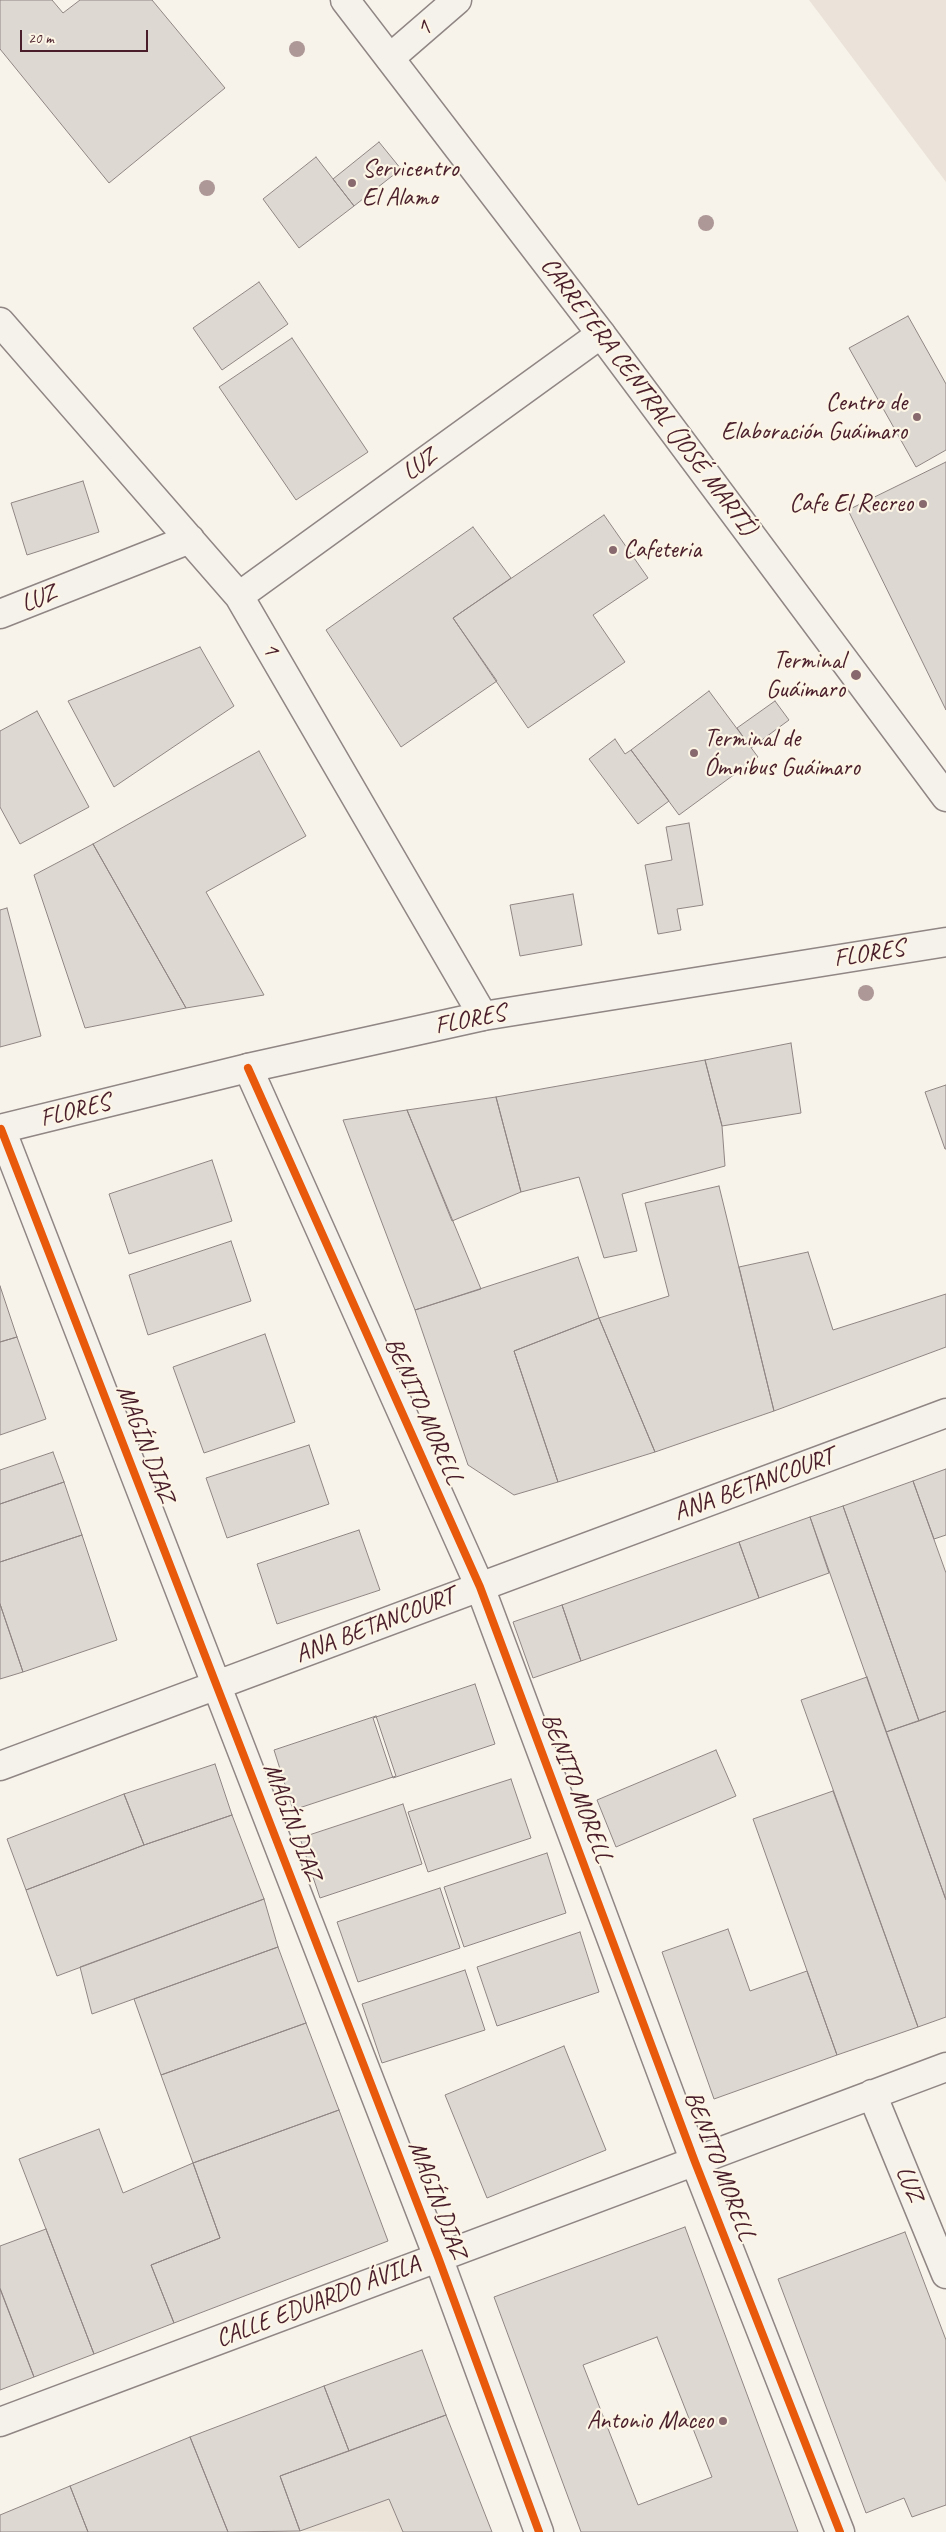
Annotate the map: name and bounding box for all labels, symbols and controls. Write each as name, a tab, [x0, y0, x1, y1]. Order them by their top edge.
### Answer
street label: 1	[410, 14, 438, 44]
scale bar	[22, 20, 150, 52]
text: 20 m	[28, 29, 54, 48]
place label: Servicentro El Alamo	[362, 154, 459, 213]
marker: Servicentro El Alamo	[346, 177, 358, 189]
street label: CARRETERA CENTRAL (JOSÉ MARTÍ)	[533, 252, 763, 542]
place label: Centro de Elaboración Guáimaro	[721, 388, 907, 447]
marker: Centro de Elaboración Guáimaro	[911, 411, 923, 423]
street label: LUZ	[397, 442, 443, 488]
place label: Cafe El Recreo	[789, 489, 913, 519]
marker: Cafe El Recreo	[917, 498, 929, 510]
place label: Cafeteria	[623, 535, 701, 565]
marker: Cafeteria	[607, 544, 619, 556]
street label: LUZ	[17, 578, 61, 620]
street label: 1	[254, 637, 286, 661]
place label: Terminal Guáimaro	[766, 646, 845, 705]
marker: Terminal Guáimaro	[849, 668, 863, 682]
place label: Terminal de Ómnibus Guáimaro	[704, 724, 860, 783]
marker: Terminal de Ómnibus Guáimaro	[688, 747, 700, 759]
street label: FLORES	[832, 934, 906, 974]
street label: FLORES	[432, 999, 508, 1041]
street label: FLORES	[37, 1088, 113, 1134]
street label: BENITO MORELL	[377, 1333, 469, 1489]
street label: MAGÍN DIAZ	[109, 1381, 181, 1507]
street label: ANA BETANCOURT	[670, 1442, 838, 1528]
street label: ANA BETANCOURT	[291, 1582, 459, 1670]
street label: BENITO MORELL	[534, 1709, 618, 1867]
street label: MAGÍN DIAZ	[256, 1759, 328, 1885]
street label: BENITO MORELL	[677, 2087, 761, 2245]
street label: MAGÍN DIAZ	[401, 2137, 473, 2263]
street label: LUZ	[888, 2162, 930, 2206]
street label: CALLE EDUARDO ÁVILA	[212, 2249, 424, 2355]
place label: Antonio Maceo	[587, 2406, 713, 2436]
marker: Antonio Maceo	[717, 2415, 729, 2427]

